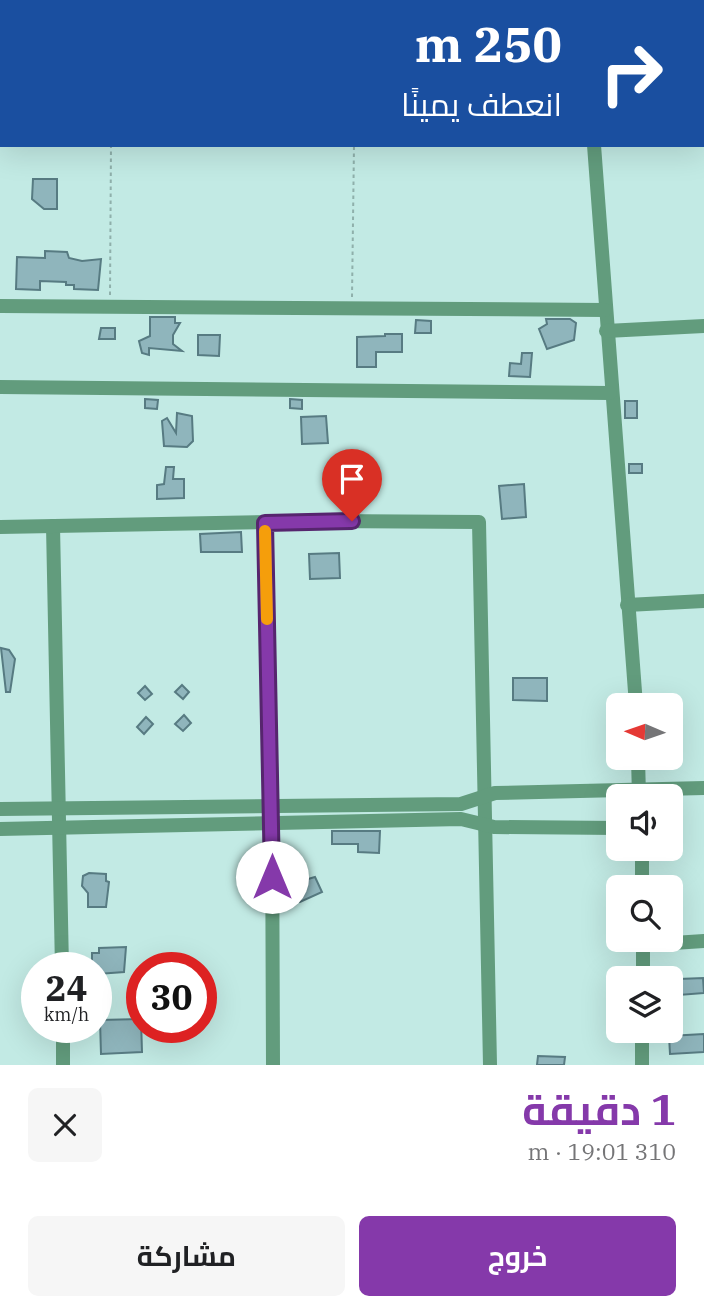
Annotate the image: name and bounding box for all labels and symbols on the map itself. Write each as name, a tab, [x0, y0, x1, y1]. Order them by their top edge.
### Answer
pin	[322, 449, 382, 521]
north arrow	[606, 693, 682, 770]
position arrow	[235, 840, 309, 914]
speed limit sign: 30	[126, 952, 217, 1043]

